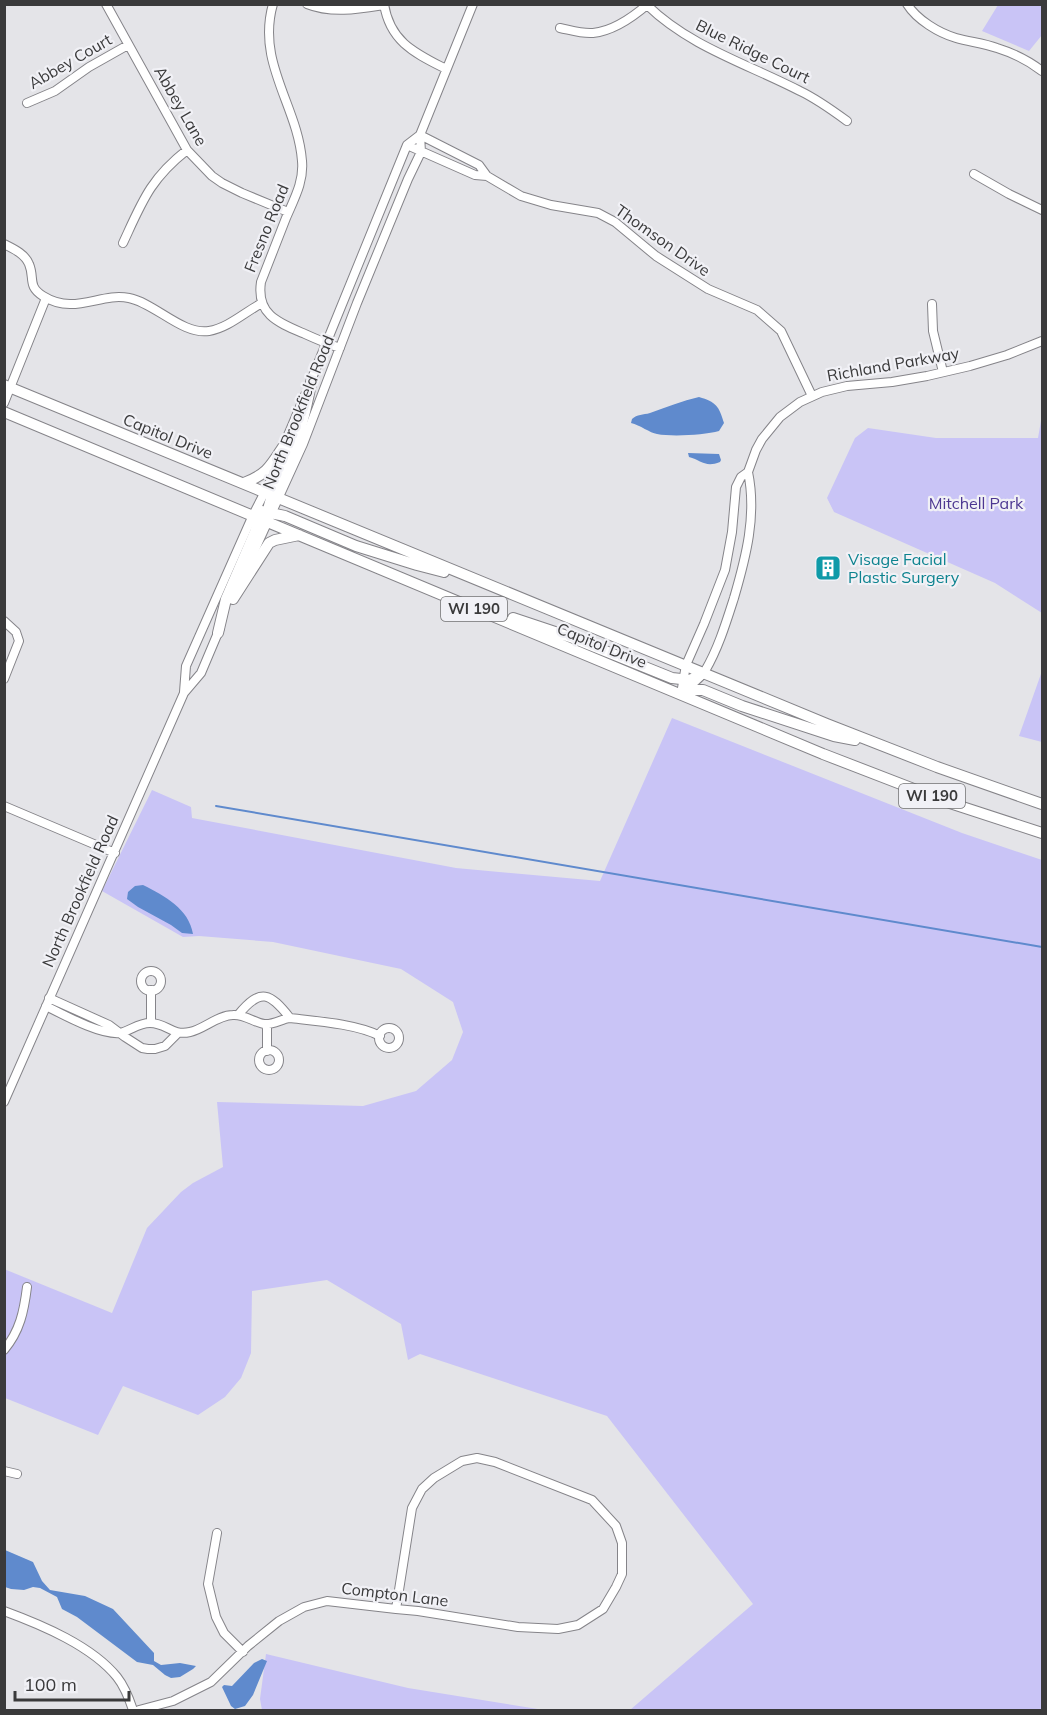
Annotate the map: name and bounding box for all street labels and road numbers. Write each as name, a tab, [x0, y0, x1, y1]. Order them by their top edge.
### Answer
street label: Blue Ridge Court	[693, 15, 814, 87]
street label: Abbey Court	[25, 29, 116, 93]
street label: Abbey Lane	[150, 63, 212, 149]
street label: Fresno Road	[239, 181, 293, 275]
street label: Thomson Drive	[612, 200, 714, 280]
street label: North Brookfield Road	[258, 332, 338, 492]
street label: Richland Parkway	[825, 342, 961, 385]
street label: Capitol Drive	[120, 409, 216, 463]
road number: WI 190	[441, 597, 507, 621]
street label: Capitol Drive	[554, 618, 650, 672]
road number: WI 190	[899, 784, 965, 808]
street label: North Brookfield Road	[37, 812, 123, 970]
street label: Compton Lane	[340, 1578, 450, 1610]

